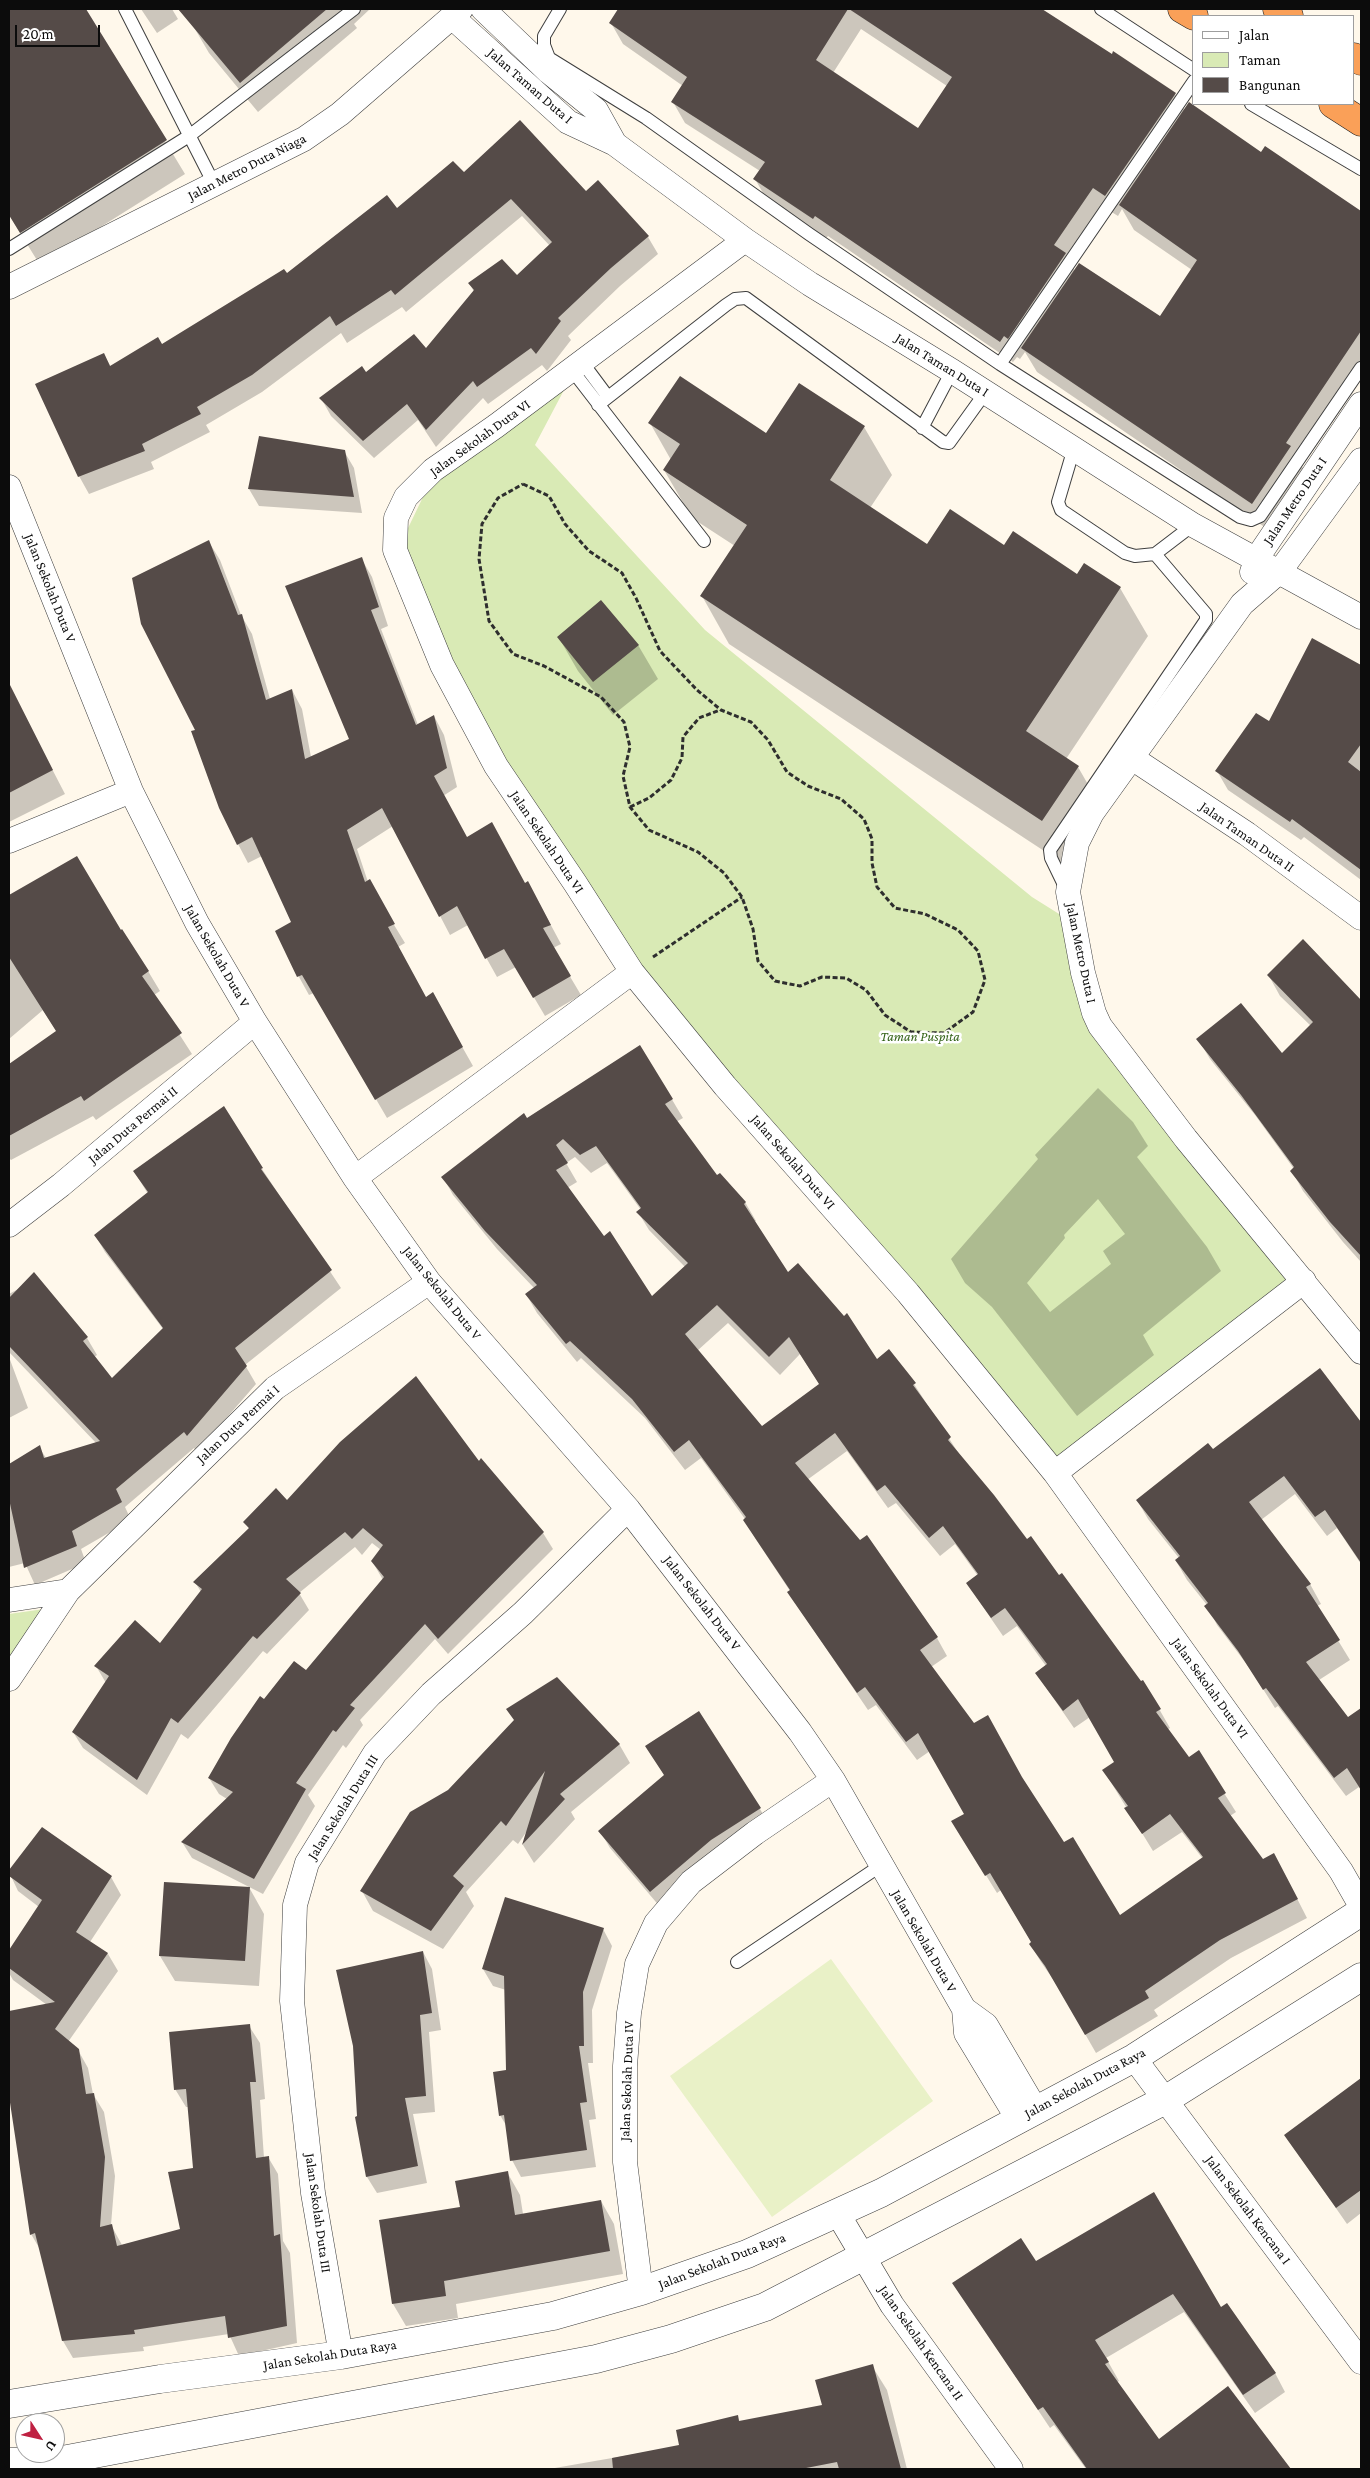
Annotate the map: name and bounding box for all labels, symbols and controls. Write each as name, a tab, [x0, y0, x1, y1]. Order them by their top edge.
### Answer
scale bar	[18, 15, 102, 47]
legend	[1192, 15, 1355, 105]
text: 20 m	[23, 26, 54, 42]
text: Jalan	[1239, 27, 1269, 43]
street label: Jalan Taman Duta I	[484, 45, 576, 127]
text: Taman	[1239, 52, 1281, 68]
text: Bangunan	[1239, 77, 1300, 93]
street label: Jalan Metro Duta Niaga	[185, 130, 309, 204]
street label: Jalan Taman Duta I	[892, 330, 992, 400]
street label: Jalan Sekolah Duta VI	[426, 396, 534, 480]
street label: Jalan Metro Duta I	[1259, 454, 1331, 548]
street label: Jalan Sekolah Duta V	[21, 531, 79, 645]
street label: Jalan Sekolah Duta VI	[506, 788, 588, 896]
street label: Jalan Taman Duta II	[1197, 798, 1297, 876]
street label: Jalan Metro Duta I	[1062, 901, 1100, 1005]
street label: Jalan Sekolah Duta V	[181, 902, 253, 1010]
park label: Taman Puspita	[880, 1029, 960, 1045]
street label: Jalan Duta Permai II	[85, 1083, 181, 1167]
street label: Jalan Sekolah Duta VI	[747, 1111, 839, 1213]
street label: Jalan Sekolah Duta V	[399, 1243, 485, 1343]
street label: Jalan Duta Permai I	[193, 1381, 283, 1467]
street label: Jalan Sekolah Duta V	[660, 1552, 744, 1654]
street label: Jalan Sekolah Duta VI	[1168, 1634, 1252, 1742]
street label: Jalan Sekolah Duta III	[304, 1751, 382, 1863]
street label: Jalan Sekolah Duta V	[888, 1887, 960, 1995]
street label: Jalan Sekolah Duta IV	[617, 2021, 637, 2141]
street label: Jalan Sekolah Duta Raya	[1022, 2044, 1148, 2122]
street label: Jalan Sekolah Duta III	[301, 2152, 335, 2274]
street label: Jalan Sekolah Kencana I	[1202, 2152, 1294, 2268]
street label: Jalan Sekolah Duta Raya	[656, 2229, 788, 2293]
street label: Jalan Sekolah Kencana II	[875, 2282, 967, 2404]
street label: Jalan Sekolah Duta Raya	[262, 2336, 398, 2374]
north arrow	[15, 2413, 65, 2463]
text: U	[42, 2438, 61, 2455]

